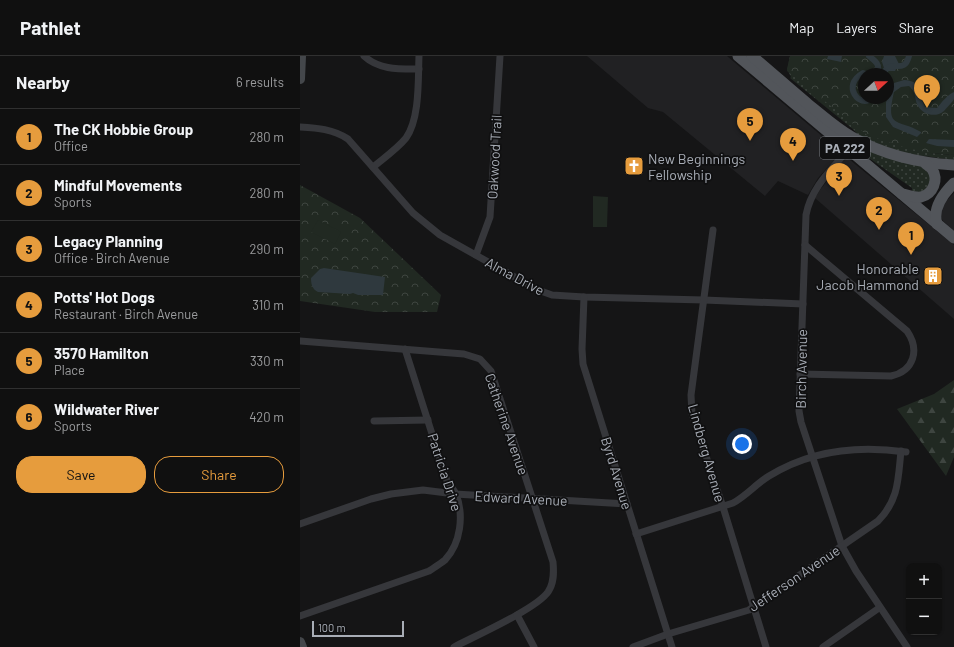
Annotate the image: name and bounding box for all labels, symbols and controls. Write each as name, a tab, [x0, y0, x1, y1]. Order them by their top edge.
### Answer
text: Pathlet	[20, 16, 81, 39]
text: Map	[789, 19, 814, 36]
text: Layers	[836, 19, 877, 36]
text: Share	[899, 19, 934, 36]
north arrow	[858, 68, 894, 104]
text: Nearby	[16, 72, 70, 92]
text: 6 results	[236, 74, 284, 90]
pin: 6	[914, 75, 940, 108]
pin: 5	[737, 108, 763, 141]
street label: Oakwood Trail	[483, 114, 505, 200]
text: The CK Hobbie Group	[54, 120, 193, 138]
pin: 4	[780, 128, 806, 161]
text: 1	[27, 129, 31, 145]
text: 280 m	[250, 129, 284, 145]
road number: PA 222	[820, 137, 870, 159]
text: Office	[54, 138, 88, 154]
place label: New Beginnings Fellowship	[648, 150, 746, 183]
church icon: New Beginnings Fellowship	[623, 155, 645, 177]
pin: 3	[826, 163, 852, 196]
text: Mindful Movements	[54, 176, 182, 194]
text: 2	[25, 185, 33, 201]
text: 280 m	[250, 185, 284, 201]
text: Sports	[54, 194, 92, 210]
pin: 2	[866, 197, 892, 230]
pin: 1	[898, 222, 924, 255]
text: Legacy Planning	[54, 232, 163, 250]
text: 3	[25, 241, 33, 257]
text: 290 m	[250, 241, 284, 257]
text: Office · Birch Avenue	[54, 250, 170, 266]
street label: Alma Drive	[483, 253, 547, 299]
place label: Honorable Jacob Hammond	[816, 260, 919, 293]
building icon: Honorable Jacob Hammond	[922, 265, 944, 287]
text: Potts' Hot Dogs	[54, 288, 155, 306]
text: 4	[25, 297, 33, 313]
text: 310 m	[252, 297, 284, 313]
text: Restaurant · Birch Avenue	[54, 306, 198, 322]
street label: Birch Avenue	[792, 329, 810, 409]
text: 3570 Hamilton	[54, 344, 149, 362]
text: 5	[25, 353, 33, 369]
text: 330 m	[250, 353, 284, 369]
text: Place	[54, 362, 85, 378]
street label: Catherine Avenue	[482, 371, 532, 477]
text: Wildwater River	[54, 400, 159, 418]
street label: Lindberg Avenue	[685, 402, 729, 504]
text: 6	[26, 409, 32, 425]
text: 420 m	[249, 409, 284, 425]
text: Sports	[54, 418, 92, 434]
street label: Patricia Drive	[424, 431, 466, 513]
your location	[732, 434, 752, 454]
street label: Byrd Avenue	[598, 435, 636, 511]
button: Save	[16, 456, 146, 493]
button: Share	[154, 456, 284, 493]
street label: Edward Avenue	[474, 487, 568, 509]
street label: Jefferson Avenue	[745, 541, 843, 615]
map controls	[906, 563, 942, 635]
button: +	[906, 563, 942, 599]
button: −	[906, 599, 942, 635]
scale bar	[312, 619, 404, 638]
text: 100 m	[318, 621, 346, 634]

